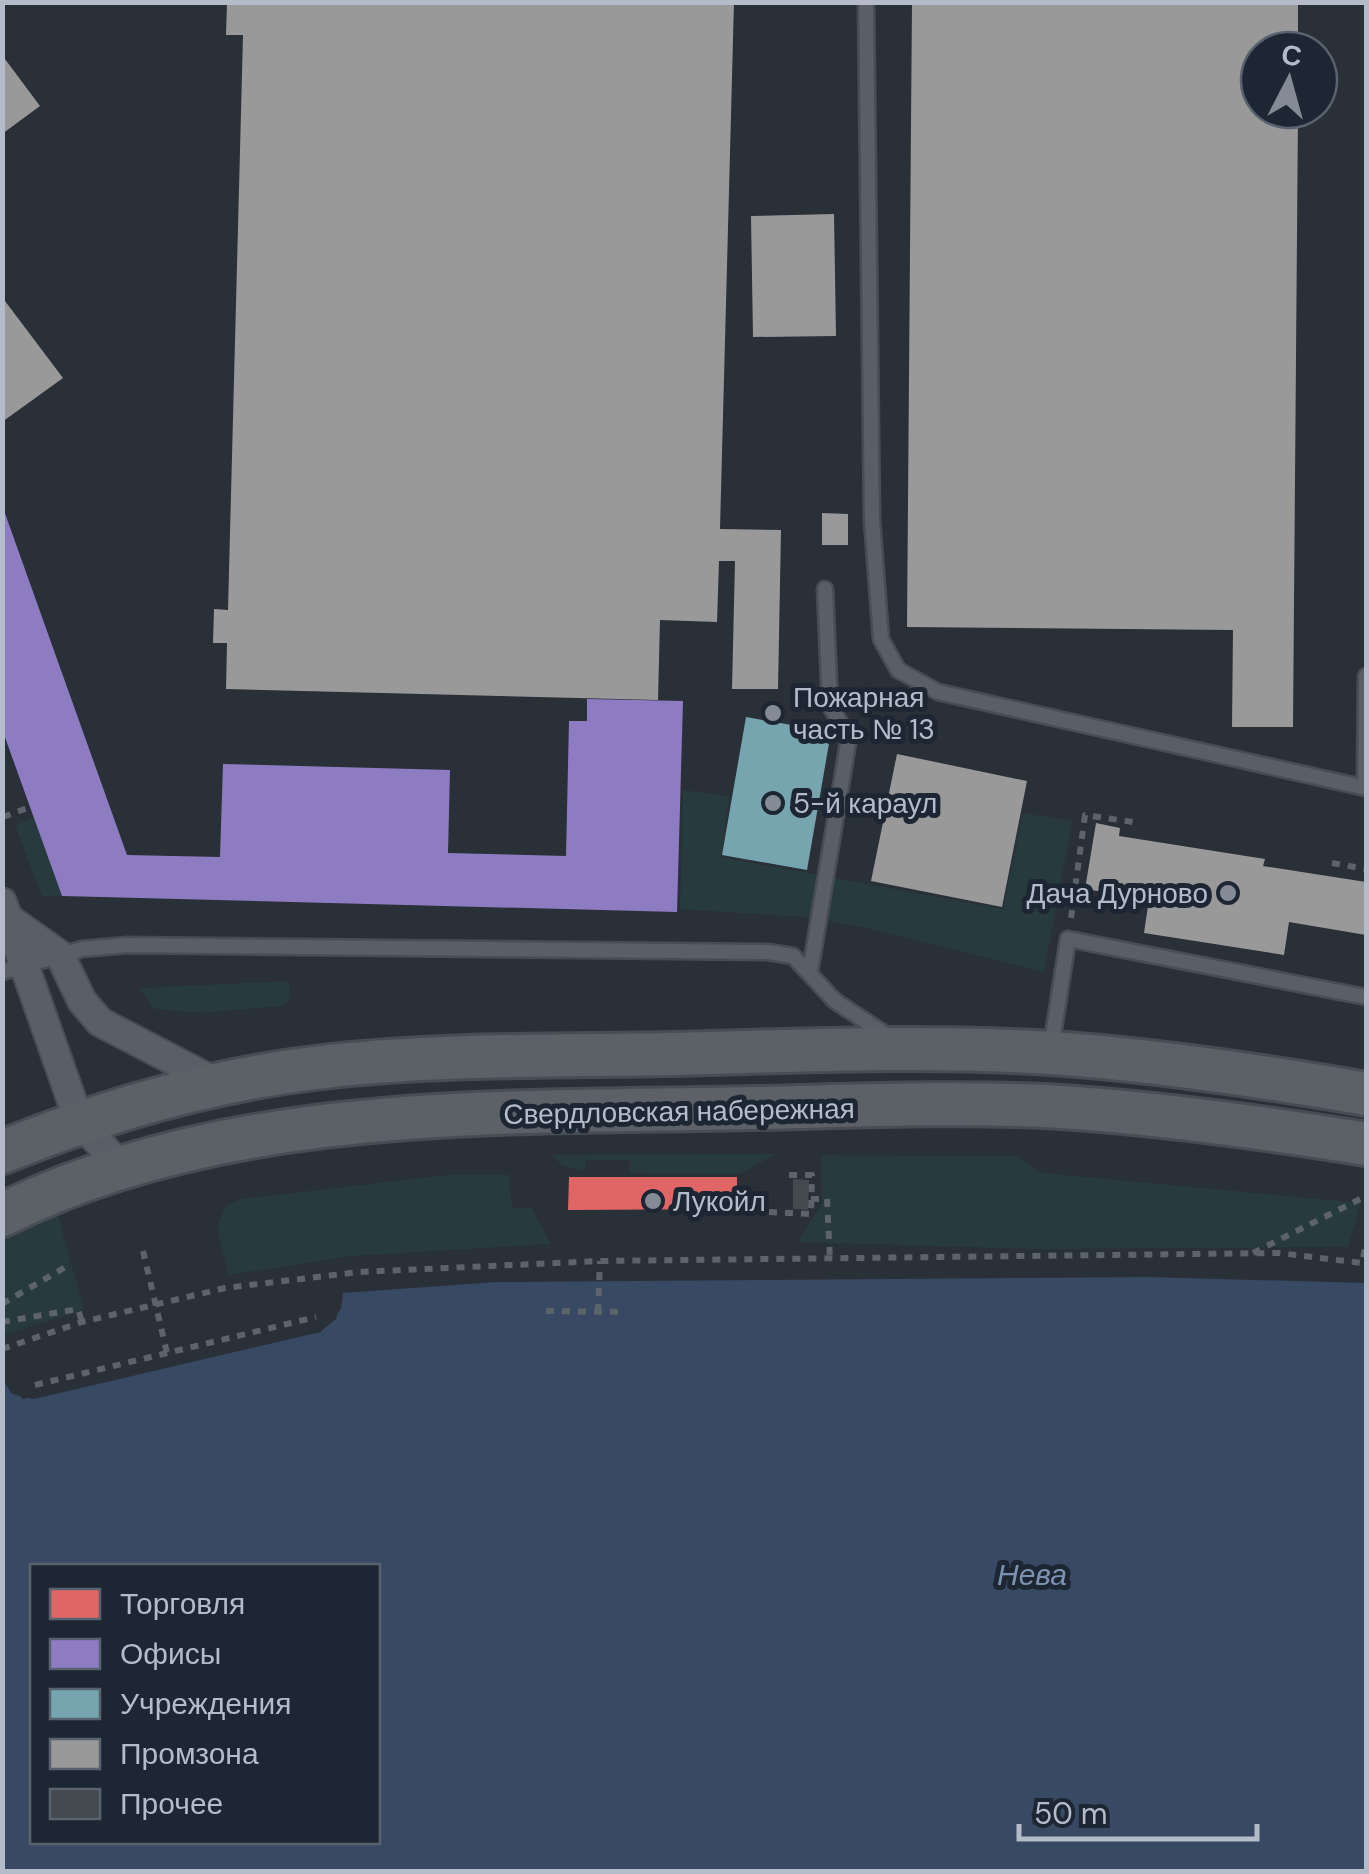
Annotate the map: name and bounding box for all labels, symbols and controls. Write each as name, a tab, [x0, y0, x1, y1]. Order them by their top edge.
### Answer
north arrow	[1239, 30, 1339, 130]
text: С	[1280, 36, 1304, 75]
place label: Пожарная часть № 13	[793, 679, 935, 748]
marker: Пожарная часть № 13	[762, 702, 784, 724]
place label: 5-й караул	[793, 785, 937, 822]
marker: 5-й караул	[762, 792, 784, 814]
place label: Дача Дурново	[1026, 875, 1208, 912]
marker: Дача Дурново	[1217, 882, 1239, 904]
street label: Свердловская набережная	[503, 1090, 855, 1133]
place label: Лукойл	[673, 1183, 766, 1220]
marker: Лукойл	[642, 1190, 664, 1212]
water label: Нева	[997, 1555, 1067, 1594]
legend	[30, 1564, 380, 1844]
text: Торговля	[120, 1584, 245, 1623]
text: Офисы	[120, 1634, 221, 1673]
text: Учреждения	[120, 1684, 292, 1723]
text: Промзона	[120, 1734, 259, 1773]
scale bar	[1019, 1779, 1256, 1841]
text: Прочее	[120, 1784, 223, 1823]
text: 50 m	[1034, 1794, 1108, 1833]

